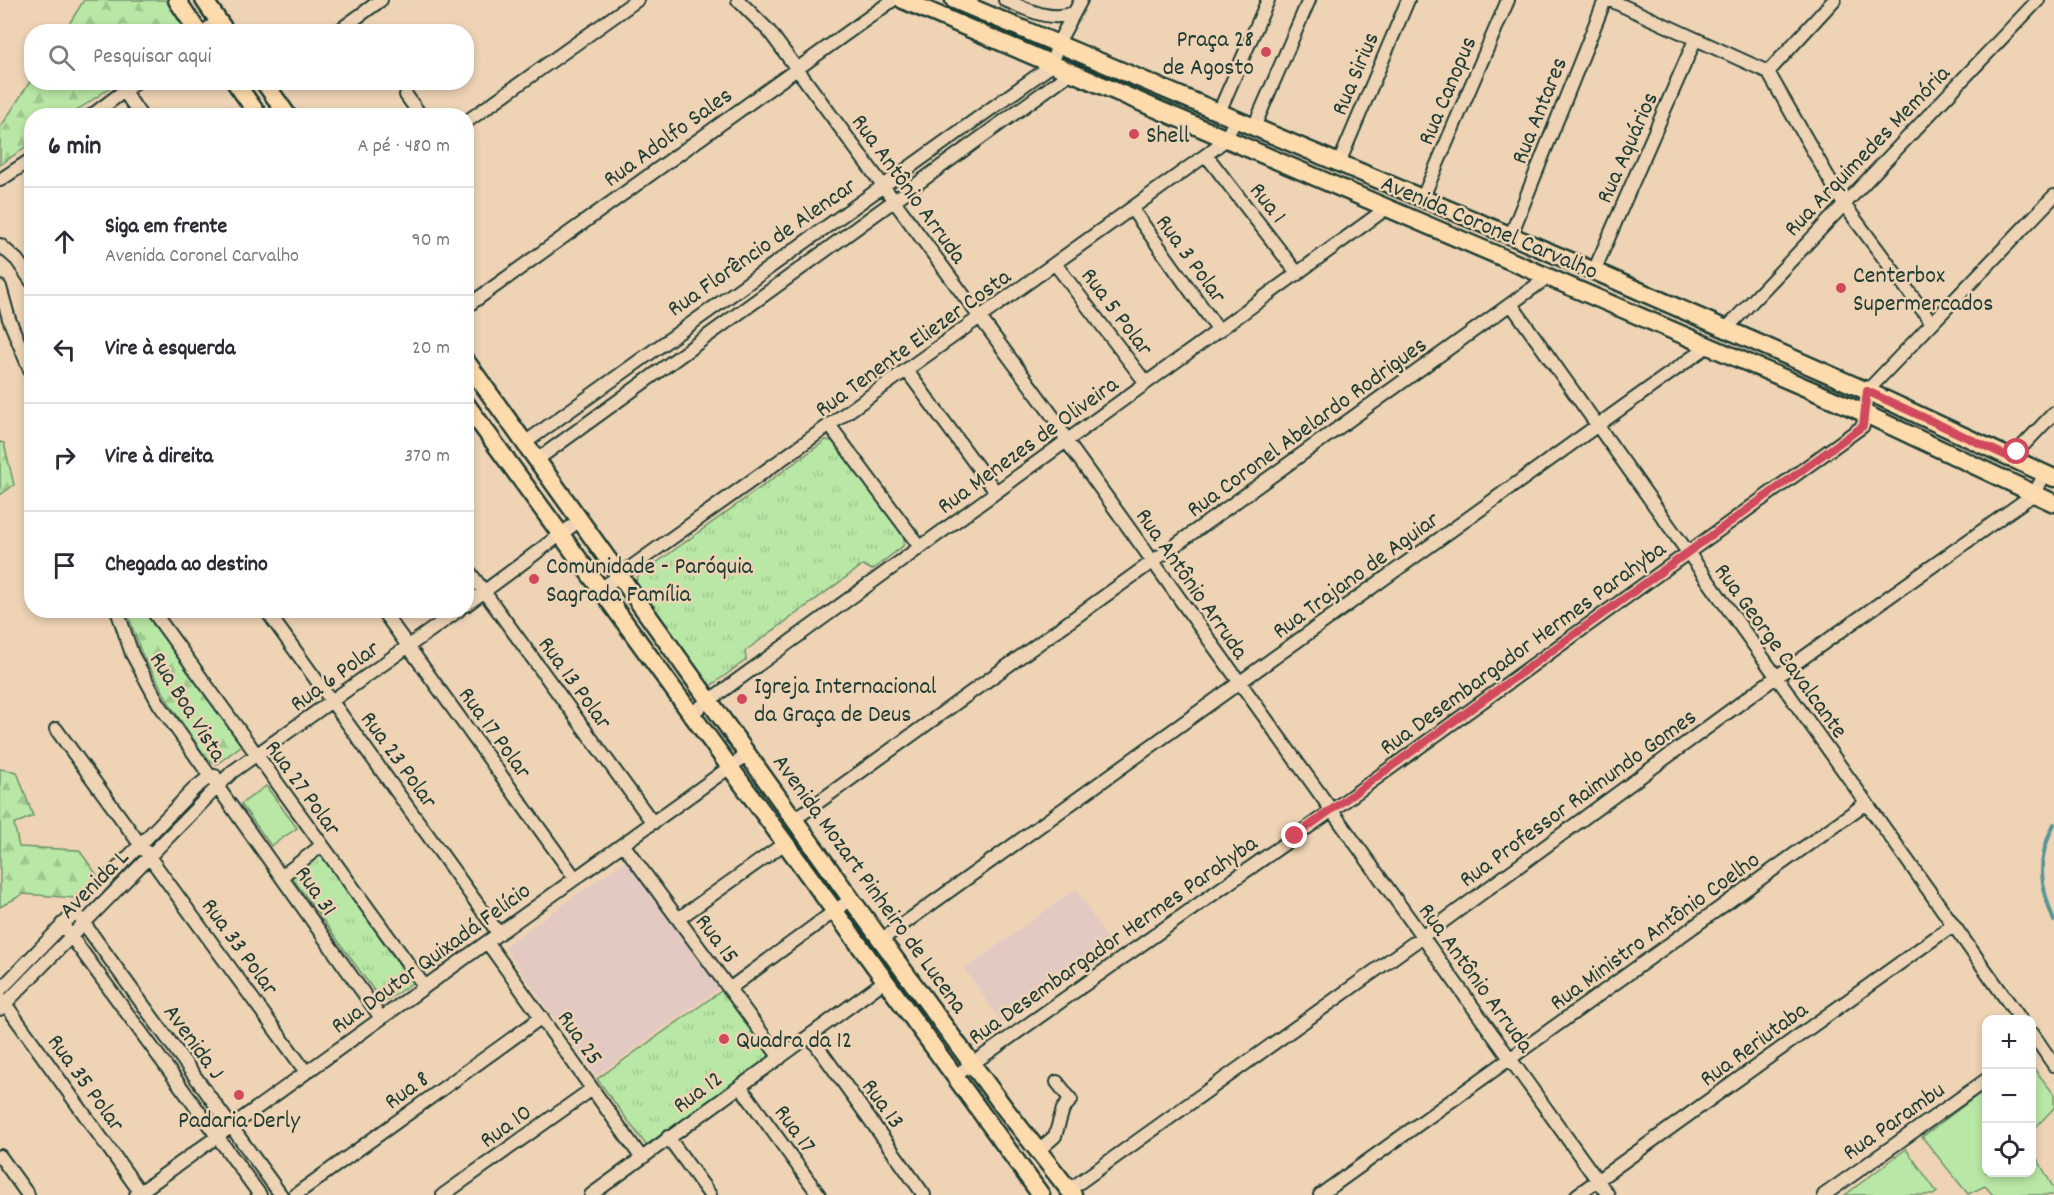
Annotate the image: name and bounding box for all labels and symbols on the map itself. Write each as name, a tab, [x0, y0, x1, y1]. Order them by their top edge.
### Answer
place label: Praça 28 de Agosto	[1163, 24, 1254, 86]
street label: Rua Sirius	[1324, 27, 1390, 121]
street label: Rua Canopus	[1411, 32, 1487, 151]
marker: Praça 28 de Agosto	[1259, 45, 1273, 59]
street label: Rua Antares	[1504, 53, 1578, 170]
street label: Rua Arquimedes Memória	[1777, 58, 1960, 246]
street label: Rua Adolfo Sales	[597, 80, 740, 197]
street label: Rua Aquários	[1589, 87, 1668, 209]
street label: Rua Antônio Arruda	[842, 108, 974, 272]
place label: Shell	[1146, 120, 1190, 154]
marker: Shell	[1127, 127, 1141, 141]
street label: Avenida Coronel Carvalho	[1375, 168, 1603, 290]
street label: Rua Florêncio de Alencar	[661, 170, 864, 327]
street label: Rua 1	[1240, 176, 1294, 232]
street label: Rua 3 Polar	[1146, 208, 1233, 311]
place label: Centerbox Supermercados	[1853, 260, 1993, 322]
street label: Rua Tenente Eliezer Costa	[809, 261, 1019, 427]
street label: Rua 5 Polar	[1071, 262, 1160, 364]
marker: Centerbox Supermercados	[1834, 281, 1848, 295]
street label: Rua Coronel Abelardo Rodrigues	[1181, 330, 1435, 527]
street label: Rua Menezes de Oliveira	[931, 369, 1127, 524]
route start	[2003, 438, 2029, 464]
street label: Rua Antônio Arruda	[1126, 502, 1256, 668]
street label: Rua Trajano de Aguiar	[1266, 504, 1447, 649]
street label: Rua Desembargador Hermes Parahyba	[1374, 533, 1675, 765]
place label: Comunidade - Paróquia Sagrada Família	[546, 551, 754, 613]
street label: Rua George Cavalcante	[1704, 557, 1855, 746]
marker: Comunidade - Paróquia Sagrada Família	[527, 572, 541, 586]
street label: Rua 13 Polar	[528, 630, 619, 737]
street label: Rua 6 Polar	[284, 633, 388, 722]
street label: Rua Boa Vista	[139, 646, 234, 770]
place label: Igreja Internacional da Graça de Deus	[754, 671, 937, 733]
street label: Rua 17 Polar	[449, 681, 539, 787]
marker: Igreja Internacional da Graça de Deus	[735, 692, 749, 706]
street label: Rua Professor Raimundo Gomes	[1453, 702, 1705, 897]
street label: Rua 23 Polar	[351, 705, 445, 816]
street label: Rua 27 Polar	[255, 734, 348, 844]
street label: Avenida Mozart Pinheiro de Lucena	[763, 748, 975, 1022]
route end	[1281, 822, 1307, 848]
street label: Rua Desembargador Hermes Parahyba	[962, 828, 1266, 1055]
street label: Avenida L	[52, 842, 138, 928]
street label: Rua Ministro Antônio Coelho	[1544, 844, 1768, 1020]
street label: Rua 31	[285, 860, 344, 924]
street label: Rua Doutor Quixadá Felício	[325, 875, 539, 1044]
street label: Rua 33 Polar	[192, 892, 286, 1004]
street label: Rua Antônio Arruda	[1409, 897, 1541, 1061]
street label: Rua 15	[685, 908, 746, 972]
street label: Rua Reriutaba	[1694, 994, 1816, 1096]
street label: Avenida J	[154, 998, 232, 1088]
street label: Rua 25	[547, 1004, 610, 1073]
place label: Quadra da 12	[736, 1025, 852, 1059]
street label: Rua 35 Polar	[37, 1028, 132, 1140]
marker: Quadra da 12	[717, 1032, 731, 1046]
street label: Rua 8	[378, 1063, 437, 1119]
street label: Rua 12	[667, 1064, 731, 1123]
street label: Rua 13	[852, 1073, 911, 1137]
street label: Rua Parambu	[1837, 1075, 1953, 1170]
marker: Padaria Derly	[232, 1088, 246, 1102]
street label: Rua 10	[474, 1097, 540, 1158]
street label: Rua 17	[764, 1098, 823, 1161]
place label: Padaria Derly	[178, 1105, 301, 1139]

